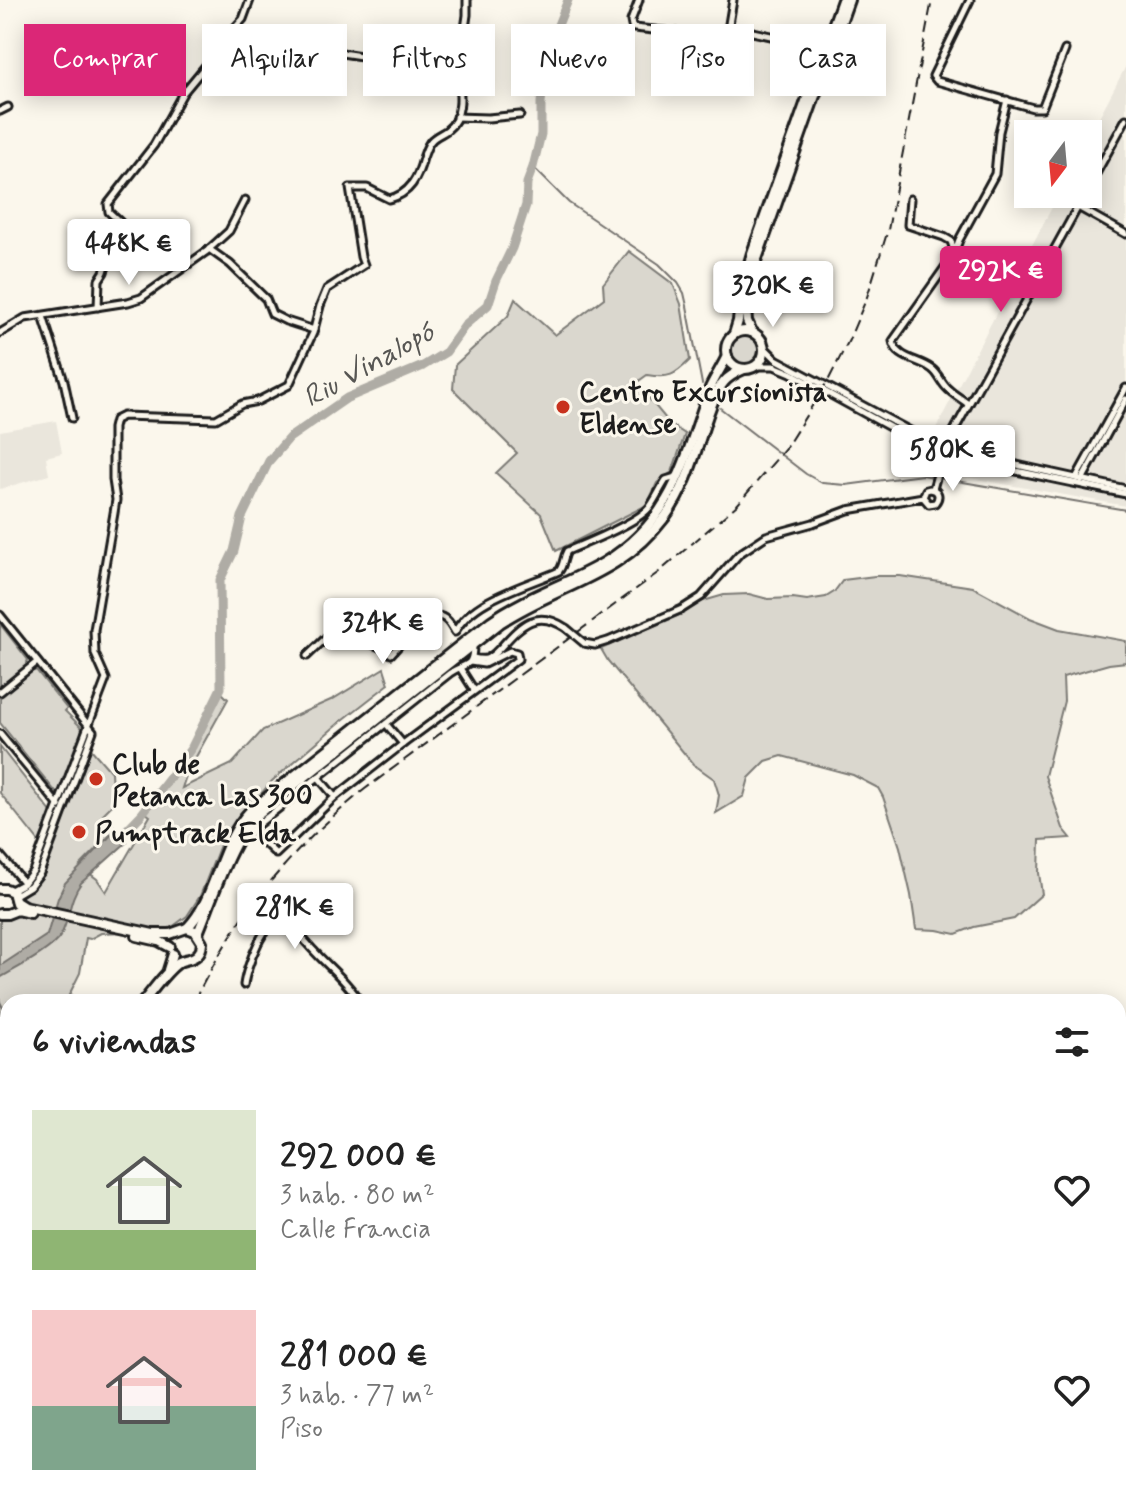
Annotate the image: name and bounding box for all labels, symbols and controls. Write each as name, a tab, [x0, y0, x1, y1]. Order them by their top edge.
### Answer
chip: Comprar	[24, 24, 186, 96]
chip: Alquilar	[202, 24, 347, 96]
chip: Filtros	[363, 24, 495, 96]
chip: Nuevo	[511, 24, 635, 96]
chip: Piso	[651, 24, 754, 96]
chip: Casa	[770, 24, 886, 96]
north arrow	[1014, 120, 1102, 208]
map controls	[1014, 120, 1102, 208]
pin: 448K €	[64, 219, 194, 287]
text: 448K €	[85, 228, 173, 262]
pin: 292K €	[936, 246, 1066, 314]
text: 292K €	[958, 255, 1044, 289]
pin: 320K €	[708, 261, 838, 329]
text: 320K €	[731, 270, 815, 304]
water label: Riu Vinalopó	[296, 312, 443, 417]
place label: Centro Excursionista Eldense	[579, 375, 827, 444]
marker: Centro Excursionista Eldense	[554, 398, 572, 416]
pin: 580K €	[888, 425, 1018, 493]
text: 580K €	[909, 434, 997, 468]
pin: 324K €	[318, 598, 448, 666]
text: 324K €	[341, 607, 425, 641]
place label: Club de Petanca Las 300	[112, 747, 313, 816]
marker: Club de Petanca Las 300	[87, 770, 105, 788]
place label: Pumptrack Elda	[95, 816, 297, 853]
marker: Pumptrack Elda	[70, 823, 88, 841]
pin: 281K €	[230, 883, 360, 951]
text: 281K €	[255, 892, 335, 926]
text: 6 viviendas	[32, 1020, 196, 1065]
icon: filters	[1050, 1020, 1094, 1064]
text: 292 000 €	[280, 1134, 437, 1179]
icon: home	[96, 1142, 192, 1238]
icon: heart	[1050, 1168, 1094, 1212]
text: 3 hab. · 80 m²	[280, 1179, 435, 1213]
text: Calle Francia	[280, 1213, 431, 1247]
text: 281 000 €	[280, 1334, 428, 1379]
icon: home	[96, 1342, 192, 1438]
icon: heart	[1050, 1368, 1094, 1412]
text: 3 hab. · 77 m²	[280, 1379, 434, 1413]
text: Piso	[280, 1413, 323, 1447]

